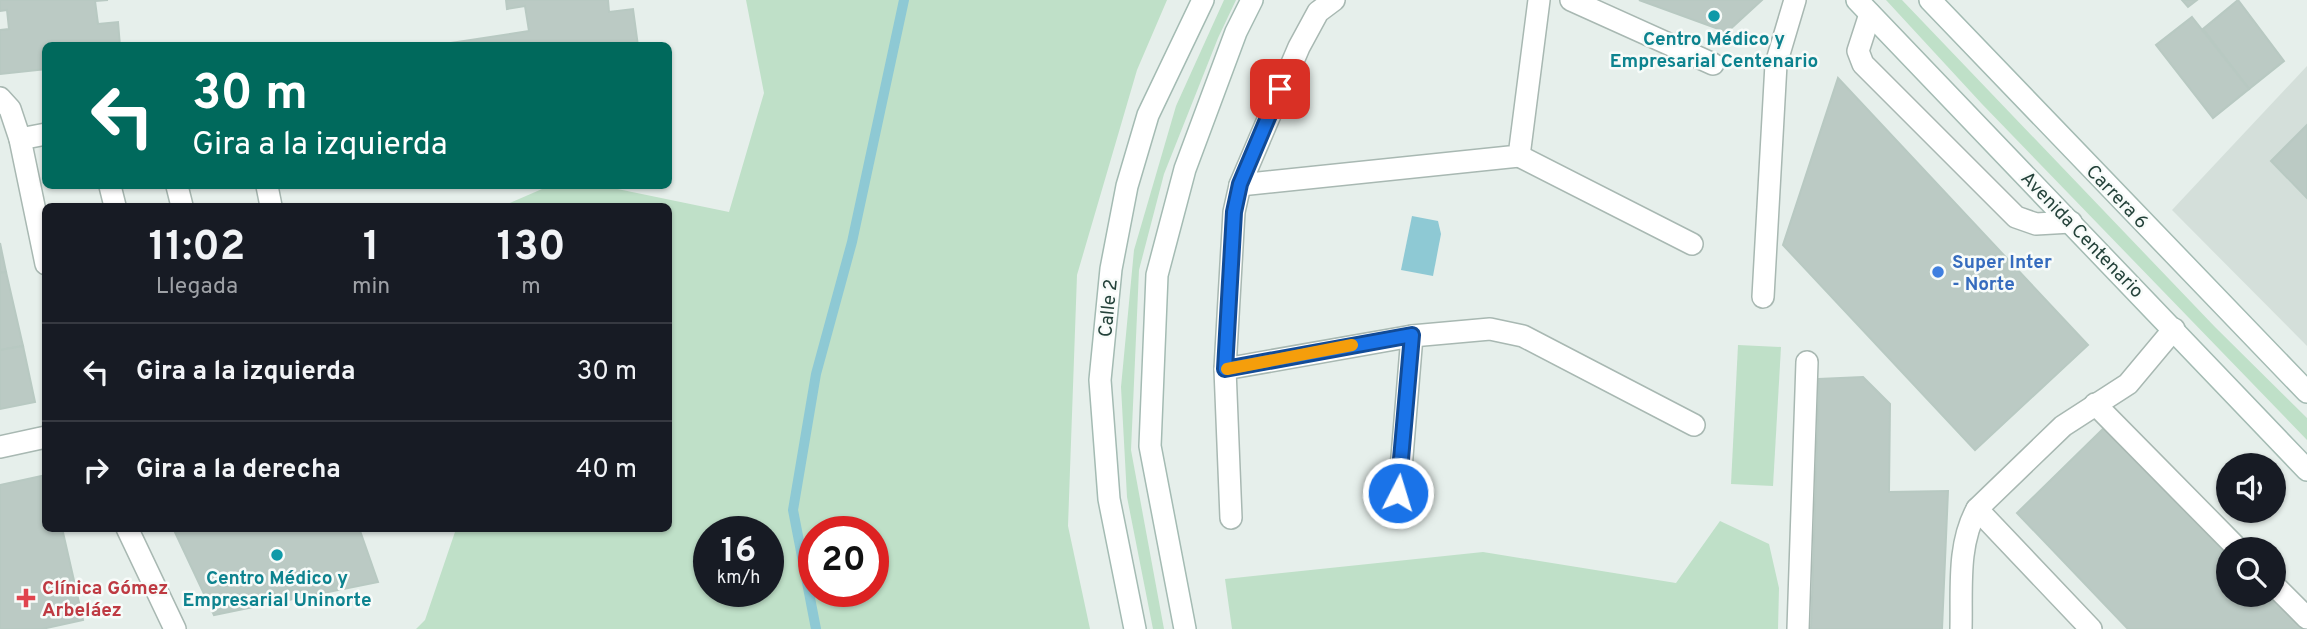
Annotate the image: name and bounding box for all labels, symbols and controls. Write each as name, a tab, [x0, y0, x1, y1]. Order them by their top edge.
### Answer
marker: Centro Médico y Empresarial Centenario	[1706, 8, 1722, 24]
place label: Centro Médico y Empresarial Centenario	[1610, 28, 1818, 74]
pin	[1250, 59, 1310, 119]
text: 30 m	[192, 65, 308, 127]
icon: left	[77, 70, 168, 161]
icon: arrive	[1261, 70, 1299, 108]
text: Gira a la izquierda	[192, 126, 448, 166]
street label: Carrera 6	[2080, 160, 2153, 234]
street label: Avenida Centenario	[2015, 167, 2148, 304]
text: 11:02	[148, 222, 246, 275]
text: 1	[363, 222, 379, 275]
text: 130	[497, 222, 566, 275]
place label: Super Inter - Norte	[1952, 251, 2052, 297]
marker: Super Inter - Norte	[1930, 264, 1946, 280]
text: Llegada	[156, 273, 238, 302]
text: min	[352, 273, 390, 302]
text: m	[521, 273, 541, 302]
street label: Calle 2	[1094, 278, 1124, 339]
icon: left	[77, 353, 115, 391]
text: Gira a la izquierda	[136, 356, 355, 389]
text: 30 m	[577, 356, 637, 389]
icon: right	[77, 451, 115, 489]
map controls	[2216, 453, 2286, 607]
button: sound	[2216, 453, 2286, 523]
text: Gira a la derecha	[136, 454, 341, 487]
text: 40 m	[576, 454, 637, 487]
position arrow	[1361, 456, 1435, 530]
speed limit sign: 20	[798, 516, 889, 607]
text: 16	[721, 530, 756, 574]
button: search	[2216, 537, 2286, 607]
marker: Centro Médico y Empresarial Uninorte	[269, 547, 285, 563]
place label: Centro Médico y Empresarial Uninorte	[182, 567, 372, 613]
text: km/h	[717, 567, 760, 590]
place label: Clínica Gómez Arbeláez	[42, 577, 168, 623]
marker: Clínica Gómez Arbeláez	[16, 588, 36, 608]

